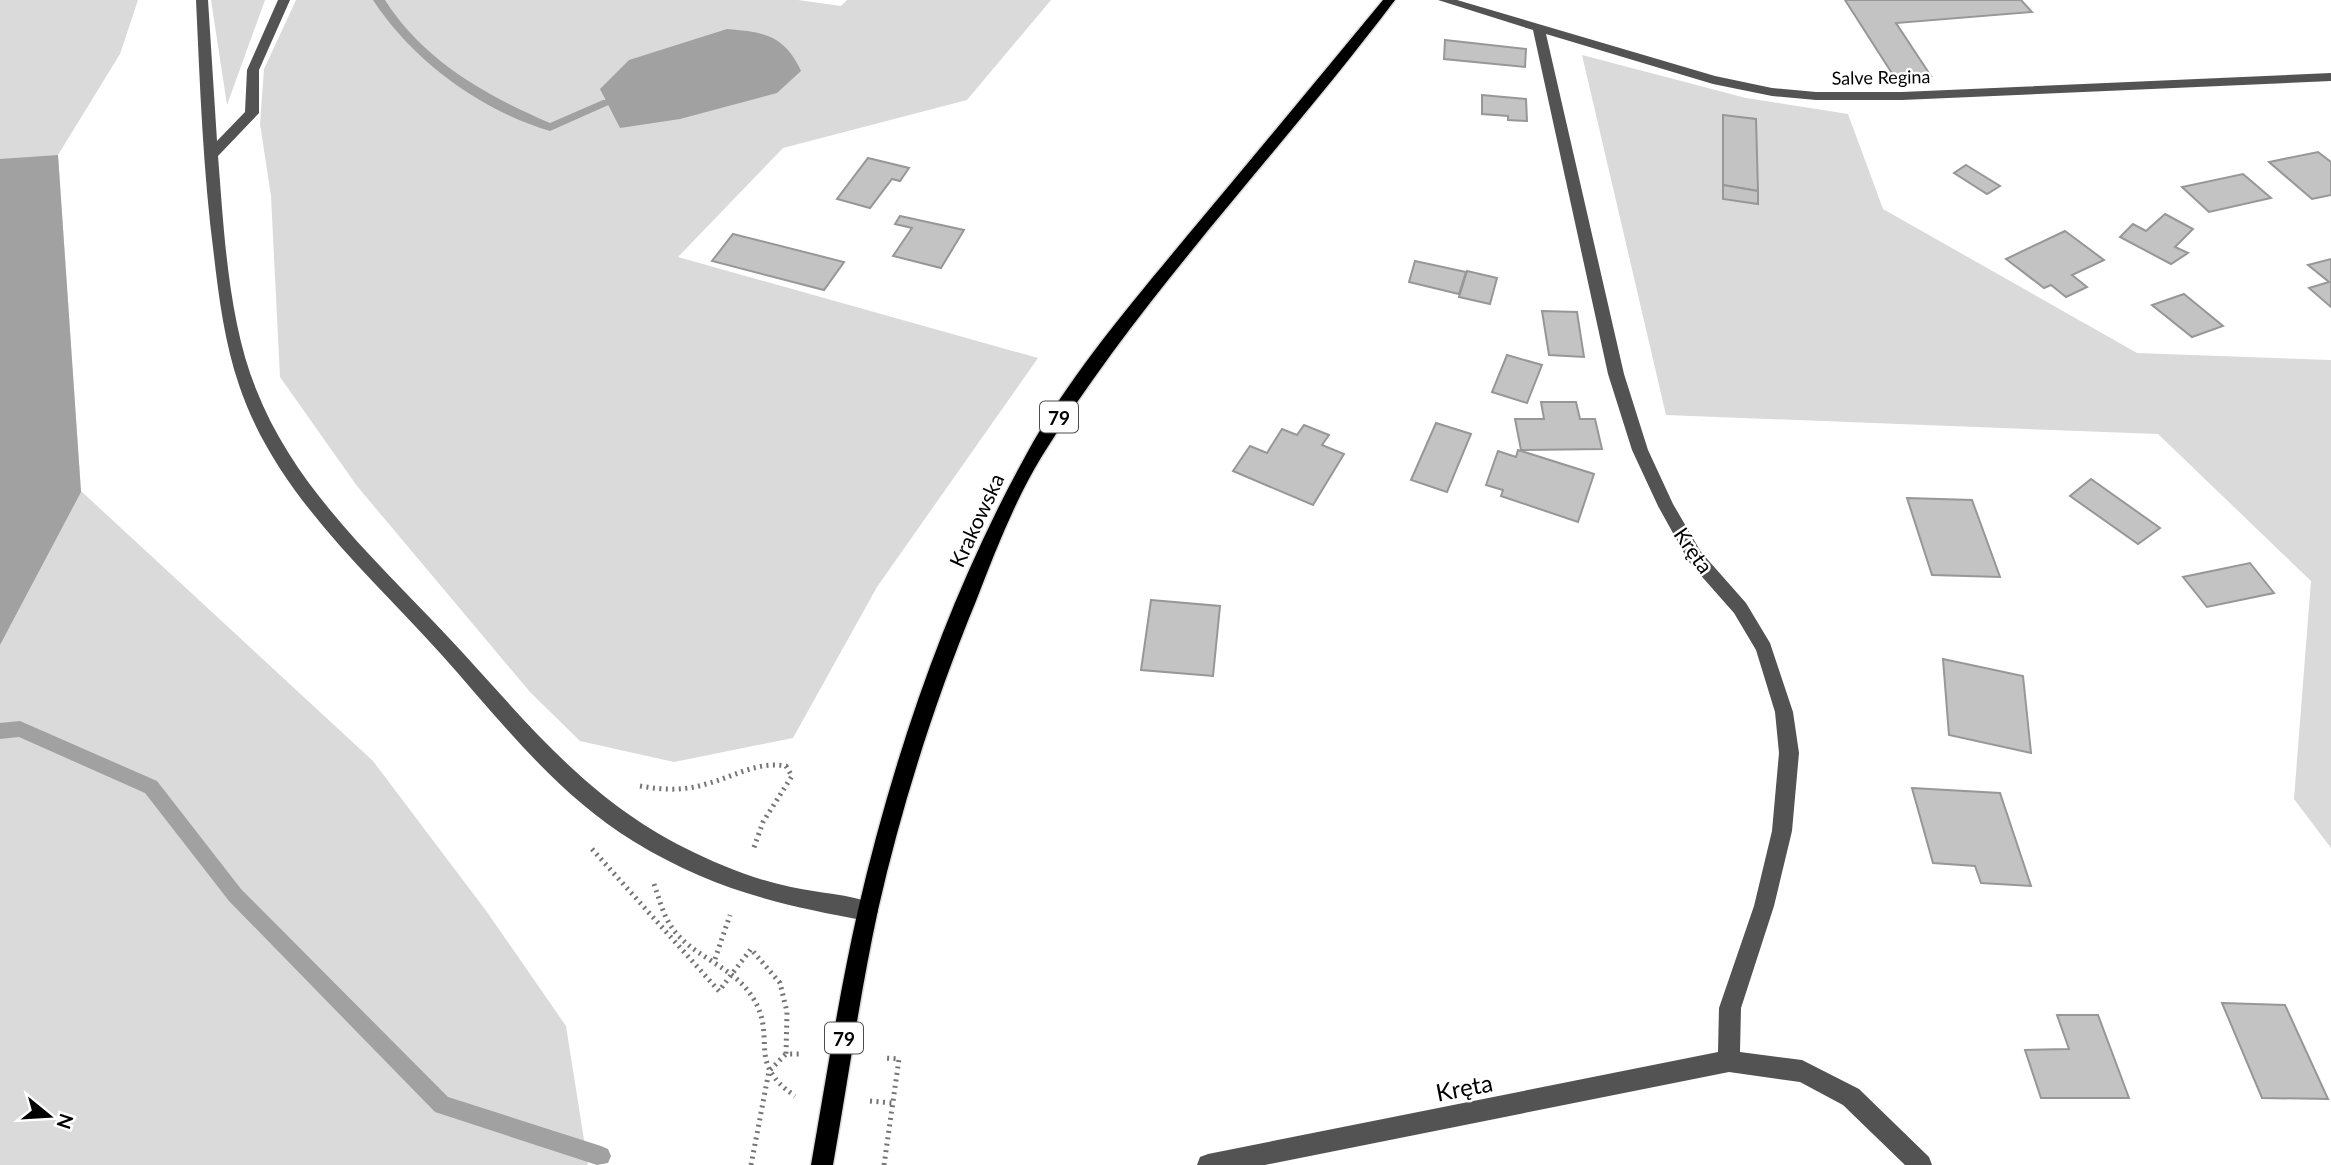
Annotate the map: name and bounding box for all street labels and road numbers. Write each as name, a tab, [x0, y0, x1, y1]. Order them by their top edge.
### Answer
street label: Salve Regina	[1831, 65, 1931, 89]
road number: 79	[1040, 402, 1078, 432]
street label: Krakowska	[943, 469, 1009, 571]
street label: Kręta	[1669, 522, 1719, 578]
road number: 79	[825, 1022, 863, 1054]
street label: Kręta	[1433, 1067, 1495, 1107]

